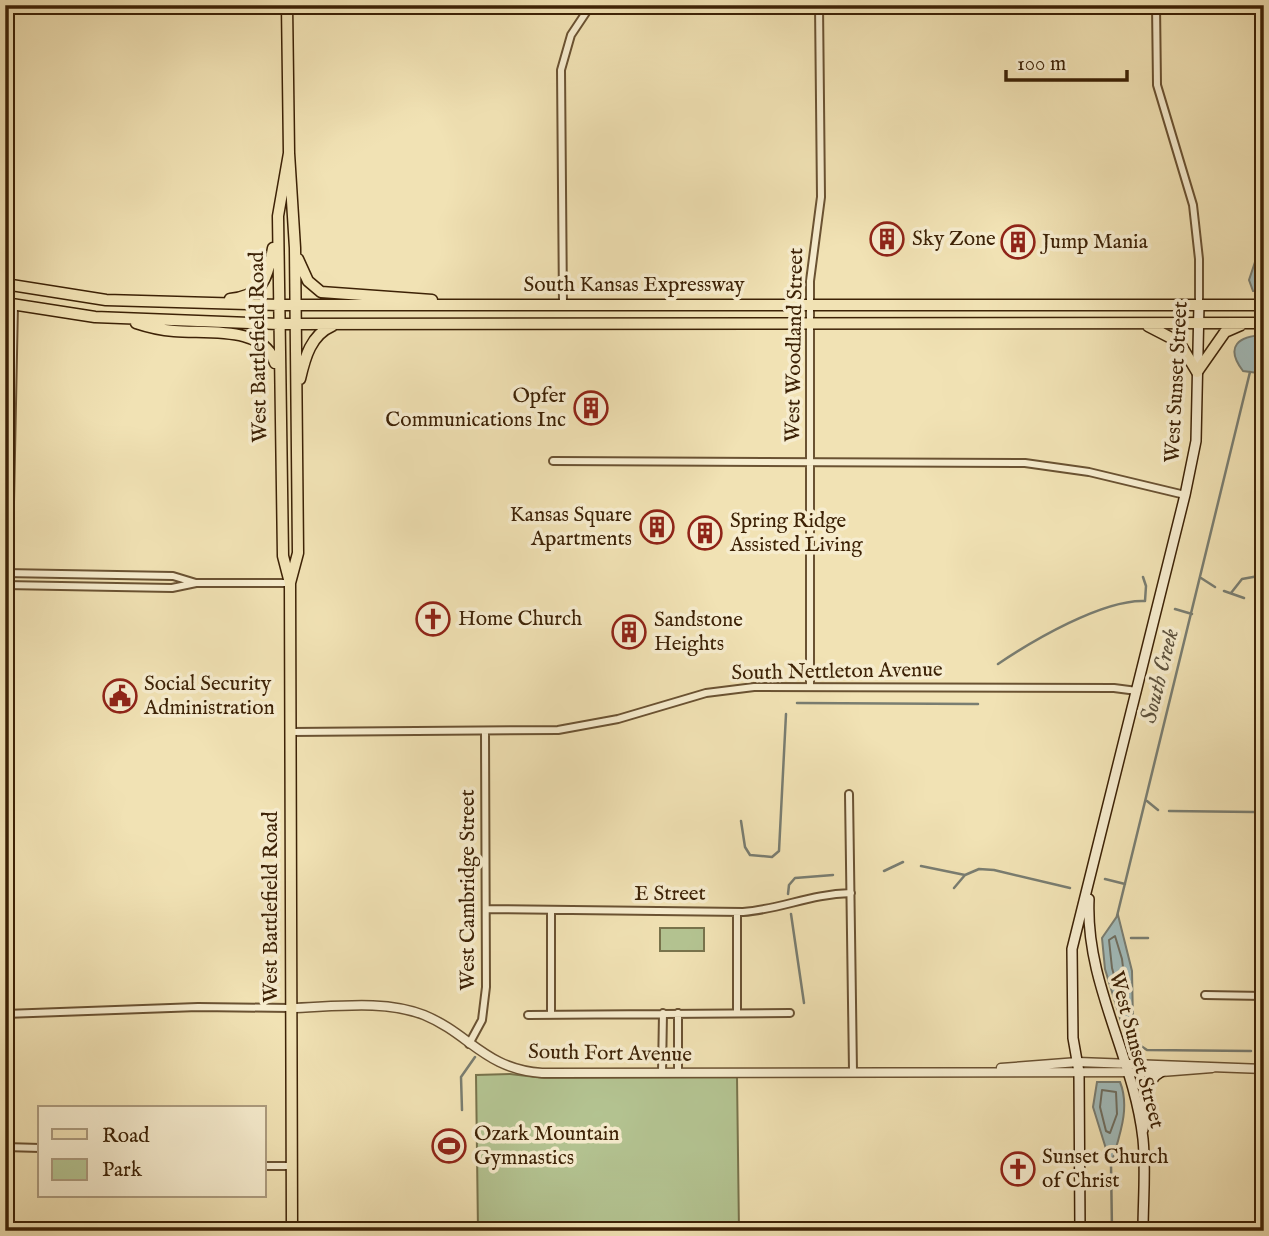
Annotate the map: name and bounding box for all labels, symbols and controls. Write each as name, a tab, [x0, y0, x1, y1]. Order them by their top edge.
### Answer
scale bar	[1006, 38, 1127, 82]
text: 100 m	[1017, 51, 1066, 78]
building icon: Sky Zone	[868, 220, 906, 258]
building icon: Jump Mania	[999, 223, 1037, 261]
place label: Sky Zone	[912, 226, 996, 253]
place label: Jump Mania	[1040, 229, 1149, 256]
street label: West Woodland Street	[780, 248, 810, 442]
street label: West Battlefield Road	[244, 250, 274, 443]
street label: South Kansas Expressway	[524, 272, 745, 299]
street label: West Sunset Street	[1159, 301, 1195, 463]
place label: Opfer Communications Inc	[385, 383, 566, 434]
building icon: Opfer Communications Inc	[572, 389, 610, 427]
place label: Kansas Square Apartments	[510, 502, 632, 553]
building icon: Kansas Square Apartments	[638, 508, 676, 546]
place label: Spring Ridge Assisted Living	[729, 508, 863, 559]
building icon: Spring Ridge Assisted Living	[686, 514, 724, 552]
church icon: Home Church	[414, 600, 452, 638]
place label: Home Church	[458, 606, 582, 633]
place label: Sandstone Heights	[654, 607, 743, 658]
building icon: Sandstone Heights	[610, 613, 648, 651]
water label: South Creek	[1134, 626, 1186, 726]
street label: South Nettleton Avenue	[731, 657, 943, 687]
place label: Social Security Administration	[143, 671, 275, 722]
public building icon: Social Security Administration	[101, 677, 139, 715]
street label: West Cambridge Street	[455, 789, 482, 991]
street label: West Battlefield Road	[258, 811, 285, 1003]
street label: E Street	[634, 881, 706, 908]
street label: West Sunset Street	[1102, 968, 1170, 1132]
street label: South Fort Avenue	[528, 1039, 693, 1069]
legend	[38, 1106, 266, 1198]
place label: Ozark Mountain Gymnastics	[474, 1121, 620, 1172]
text: Road	[102, 1123, 150, 1150]
sports icon: Ozark Mountain Gymnastics	[430, 1127, 468, 1165]
place label: Sunset Church of Christ	[1042, 1144, 1169, 1195]
church icon: Sunset Church of Christ	[999, 1150, 1037, 1188]
text: Park	[102, 1157, 143, 1184]

